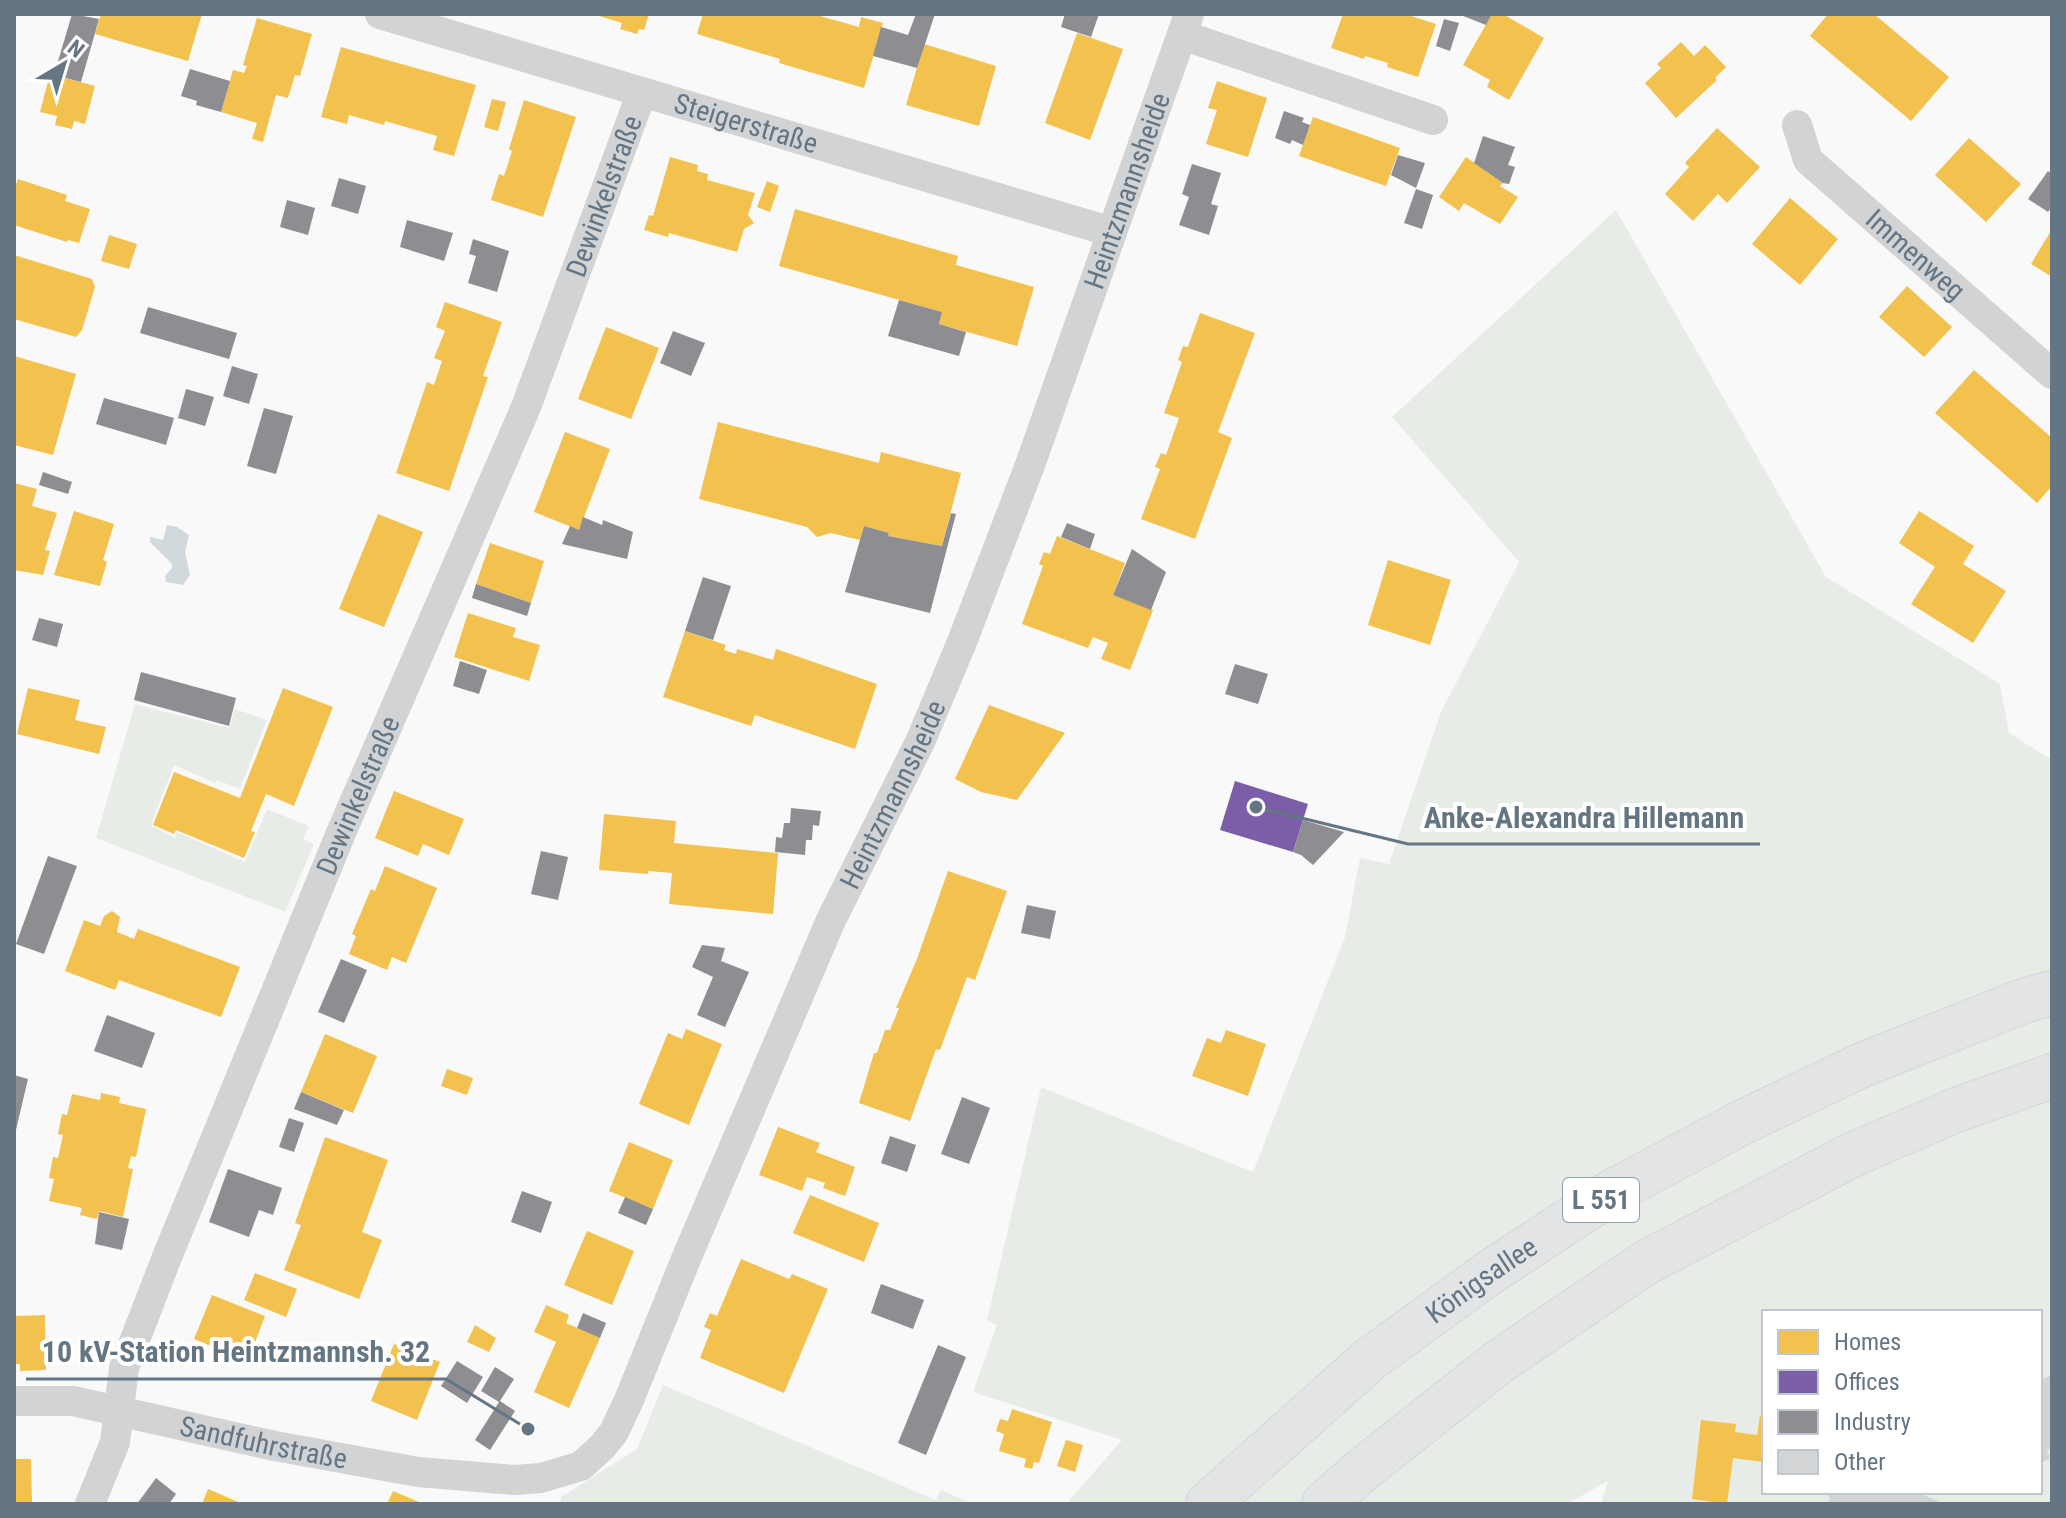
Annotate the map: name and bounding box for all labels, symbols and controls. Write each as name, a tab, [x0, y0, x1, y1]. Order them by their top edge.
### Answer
north arrow	[24, 24, 104, 104]
text: N	[63, 35, 89, 63]
street label: Steigerstraße	[670, 86, 822, 160]
street label: Heintzmannsheide	[1077, 88, 1176, 293]
street label: Dewinkelstraße	[559, 111, 648, 281]
street label: Immenweg	[1859, 202, 1972, 307]
street label: Heintzmannsheide	[833, 695, 952, 894]
street label: Dewinkelstraße	[309, 711, 406, 879]
callout: Anke-Alexandra Hillemann	[1408, 790, 1760, 844]
text: Anke-Alexandra Hillemann	[1424, 800, 1744, 835]
road number: L 551	[1563, 1178, 1639, 1222]
street label: Königsallee	[1419, 1230, 1543, 1330]
legend	[1762, 1310, 2042, 1494]
callout: 10 kV-Station Heintzmannsh. 32	[26, 1325, 446, 1379]
text: Homes	[1834, 1328, 1901, 1356]
text: 10 kV-Station Heintzmannsh. 32	[42, 1334, 430, 1369]
text: Offices	[1834, 1368, 1900, 1396]
text: Industry	[1834, 1408, 1911, 1436]
street label: Sandfuhrstraße	[177, 1409, 350, 1475]
text: Other	[1834, 1448, 1886, 1476]

